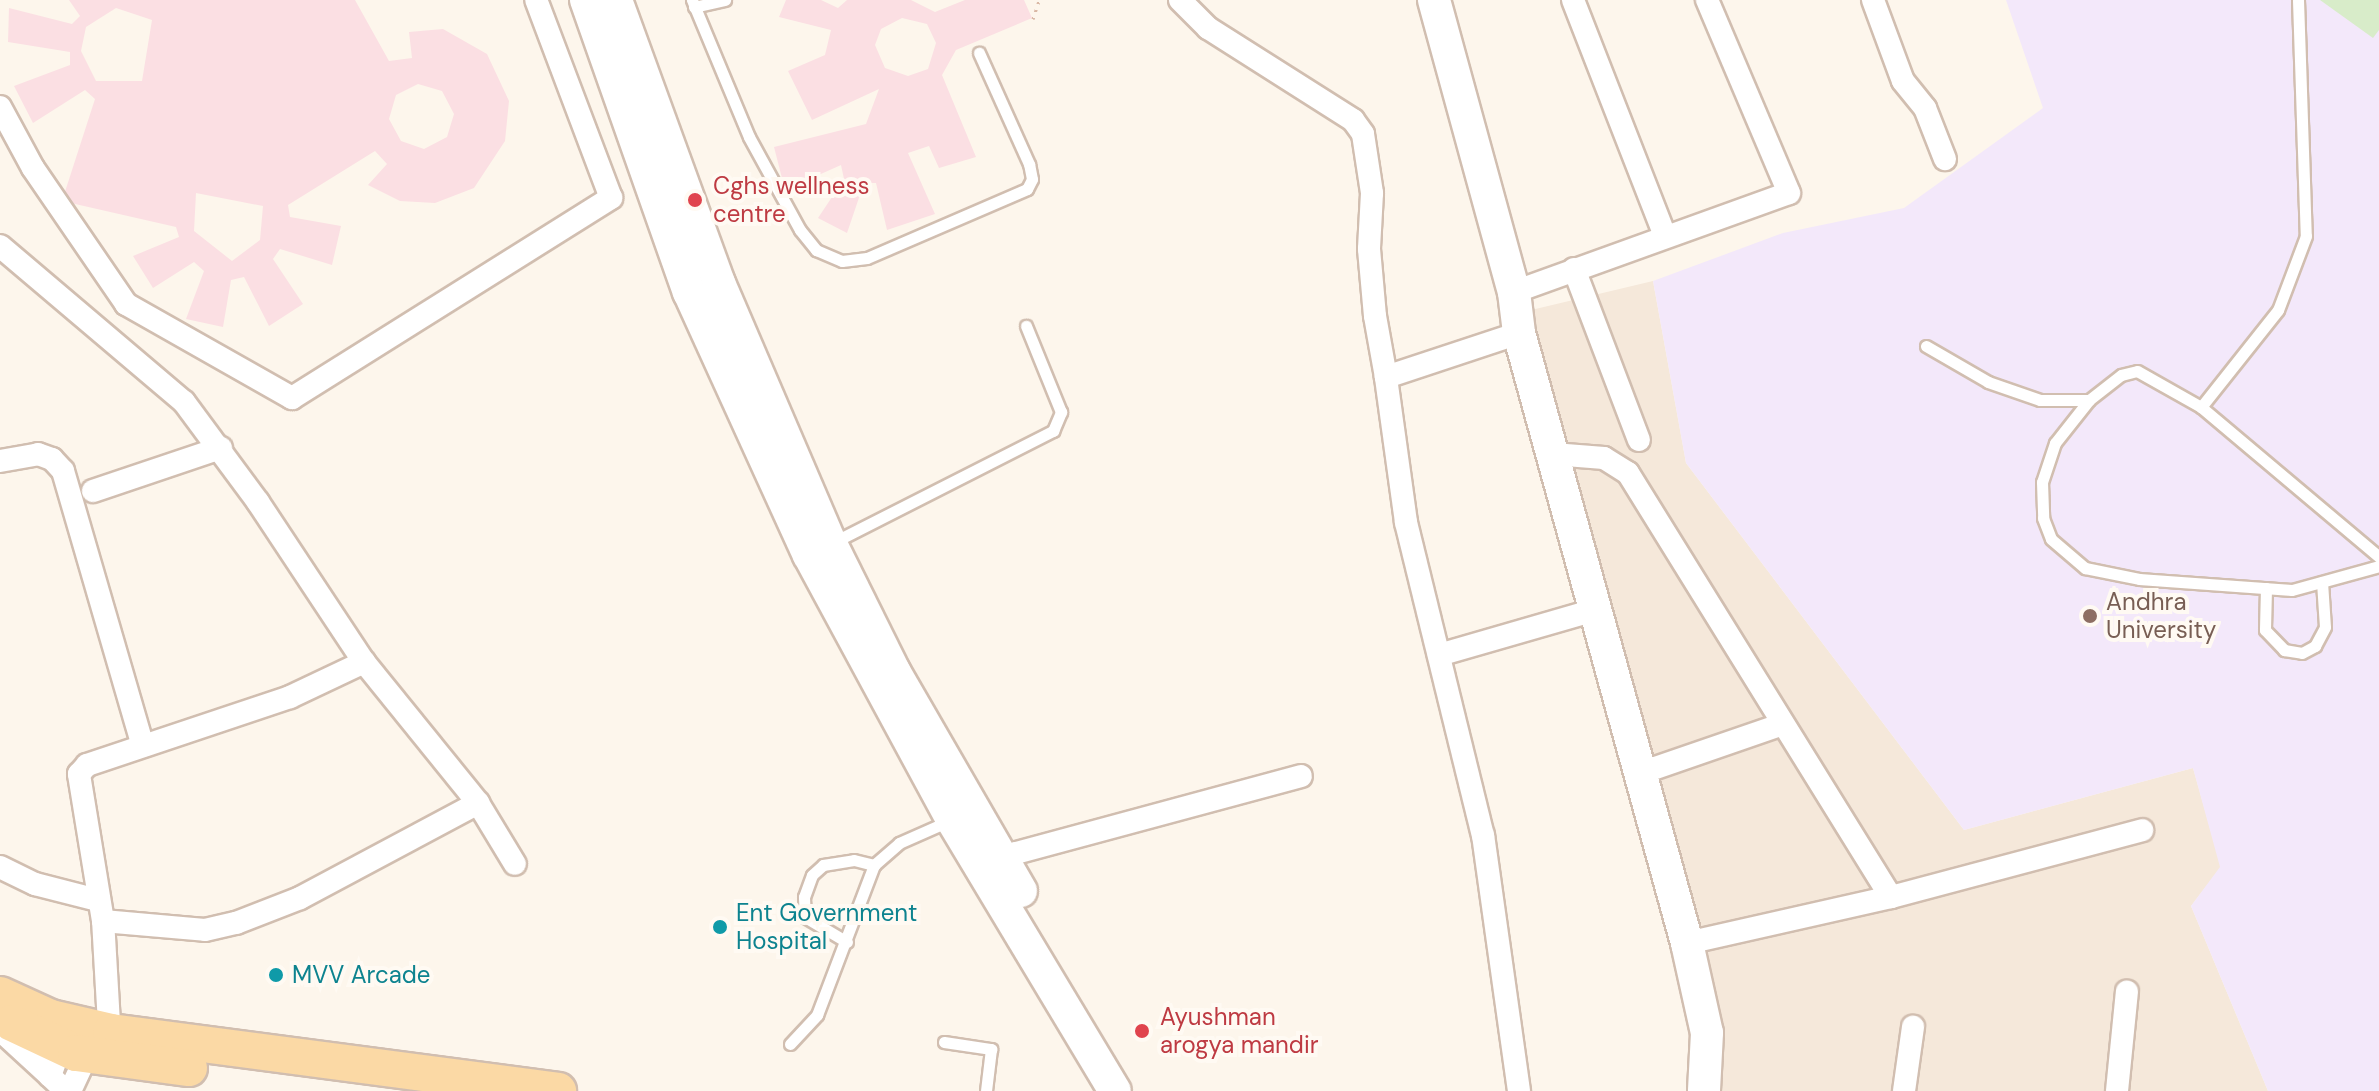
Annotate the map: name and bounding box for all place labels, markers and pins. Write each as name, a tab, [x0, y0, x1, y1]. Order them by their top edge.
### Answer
place label: Cghs wellness centre	[713, 172, 870, 228]
marker: Cghs wellness centre	[684, 189, 706, 211]
place label: Andhra University	[2106, 588, 2216, 644]
marker: Andhra University	[2081, 607, 2099, 625]
place label: Ent Government Hospital	[736, 899, 917, 955]
marker: Ent Government Hospital	[711, 918, 729, 936]
place label: MVV Arcade	[292, 961, 431, 989]
marker: MVV Arcade	[267, 966, 285, 984]
place label: Ayushman arogya mandir	[1160, 1003, 1319, 1059]
marker: Ayushman arogya mandir	[1131, 1020, 1153, 1042]

